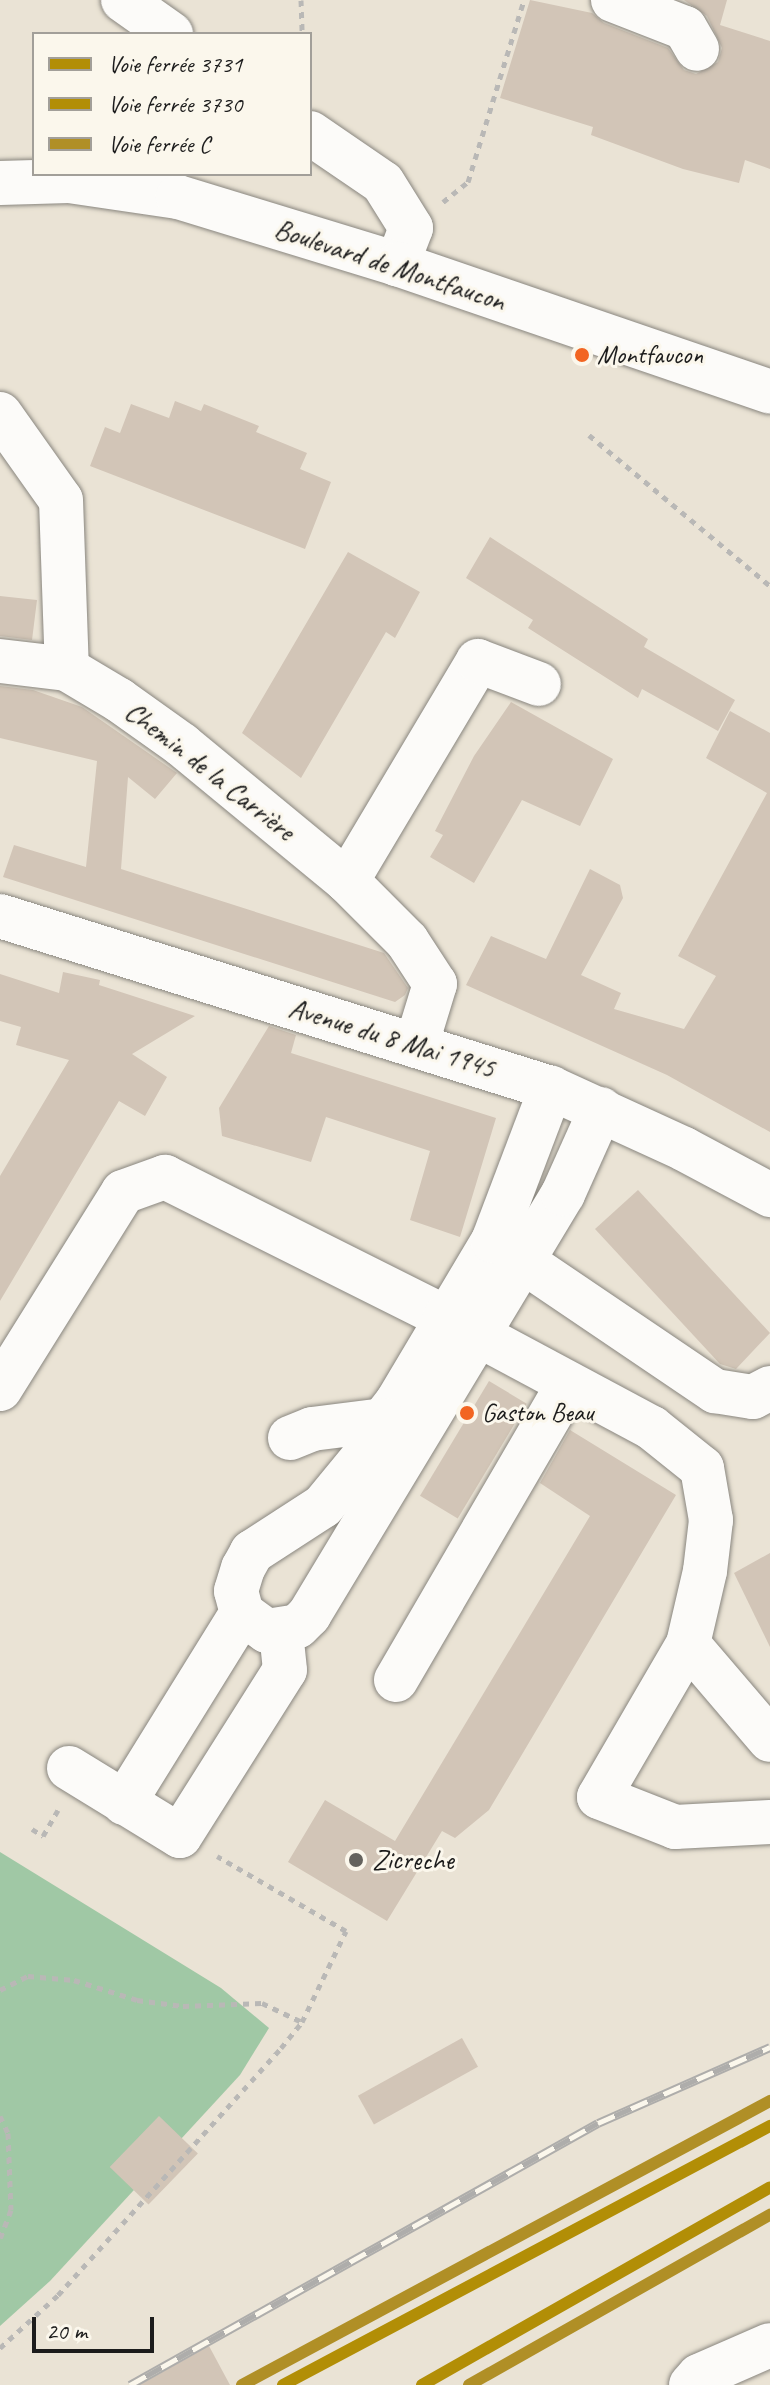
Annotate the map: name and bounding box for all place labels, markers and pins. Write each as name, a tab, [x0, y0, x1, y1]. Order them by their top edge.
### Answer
place label: Montfaucon	[597, 339, 703, 371]
marker: Montfaucon	[574, 347, 590, 363]
place label: Gaston Beau	[482, 1397, 593, 1429]
marker: Gaston Beau	[459, 1405, 475, 1421]
place label: Zicreche	[372, 1843, 454, 1877]
marker: Zicreche	[347, 1851, 365, 1869]

